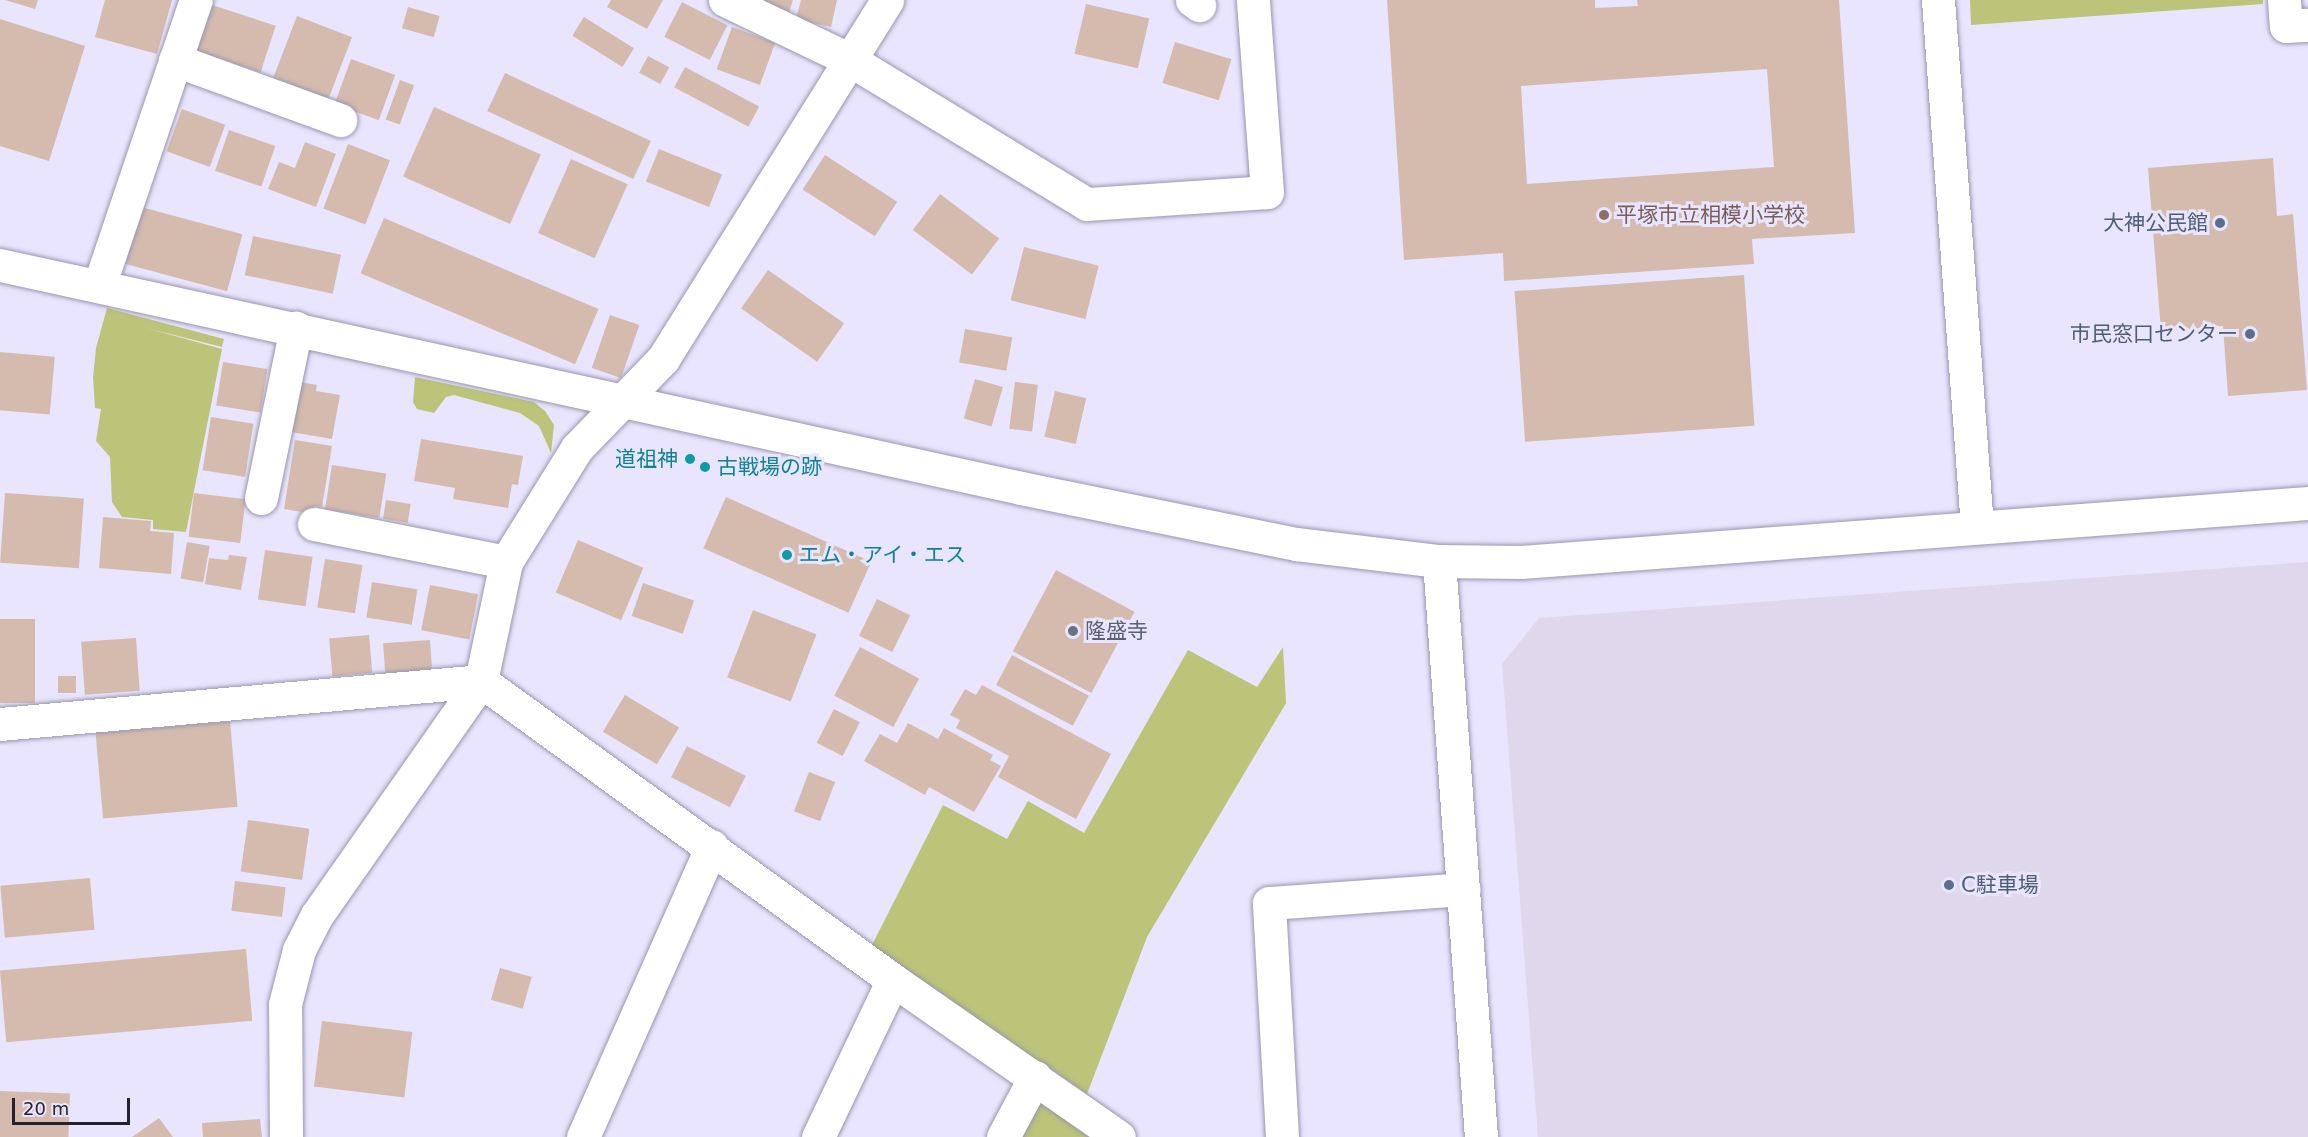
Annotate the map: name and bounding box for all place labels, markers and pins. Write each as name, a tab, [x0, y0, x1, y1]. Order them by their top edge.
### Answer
place label: 平塚市立相模小学校	[1616, 202, 1805, 228]
marker: 平塚市立相模小学校	[1597, 208, 1611, 222]
place label: 大神公民館	[2103, 210, 2208, 236]
marker: 大神公民館	[2213, 216, 2227, 230]
place label: 市民窓口センター	[2070, 321, 2238, 347]
marker: 市民窓口センター	[2243, 327, 2257, 341]
place label: 道祖神	[615, 446, 678, 472]
marker: 道祖神	[683, 452, 697, 466]
place label: 古戦場の跡	[717, 454, 822, 480]
marker: 古戦場の跡	[698, 460, 712, 474]
place label: エム・アイ・エス	[799, 542, 967, 568]
marker: エム・アイ・エス	[780, 548, 794, 562]
place label: 隆盛寺	[1085, 618, 1148, 644]
marker: 隆盛寺	[1066, 624, 1080, 638]
place label: C駐車場	[1961, 872, 2039, 898]
marker: C駐車場	[1942, 878, 1956, 892]

